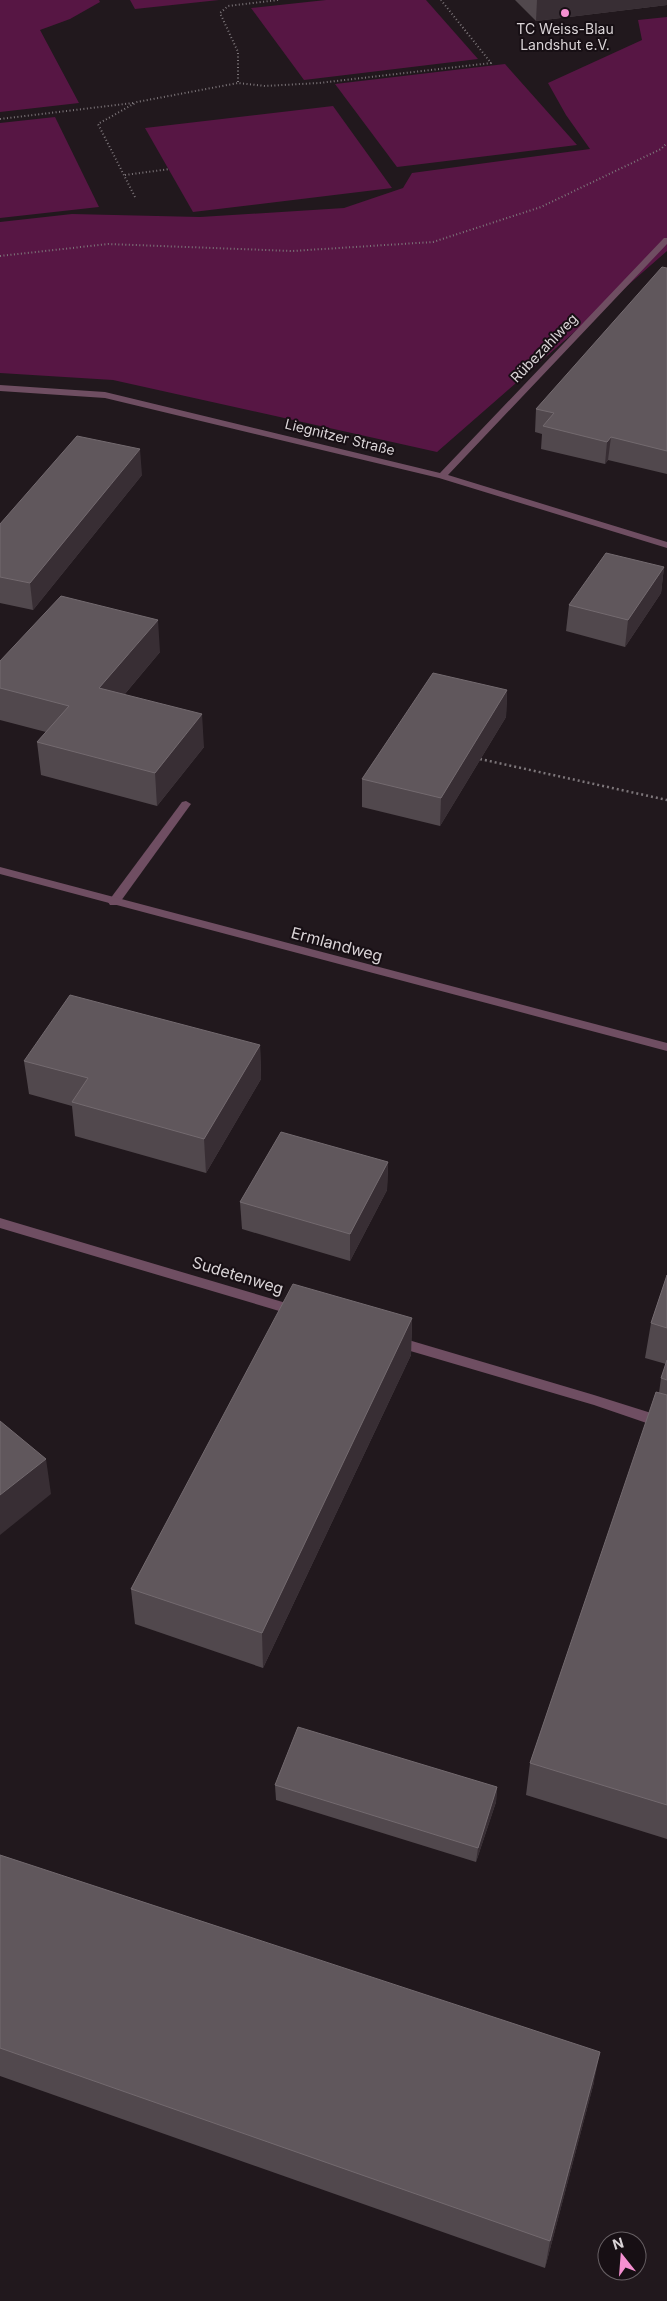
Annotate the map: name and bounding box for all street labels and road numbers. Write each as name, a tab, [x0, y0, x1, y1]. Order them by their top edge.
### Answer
street label: Rübezahlweg	[507, 310, 581, 386]
street label: Liegnitzer Straße	[283, 415, 397, 458]
street label: Ermlandweg	[289, 922, 385, 966]
street label: Sudetenweg	[190, 1252, 286, 1298]

